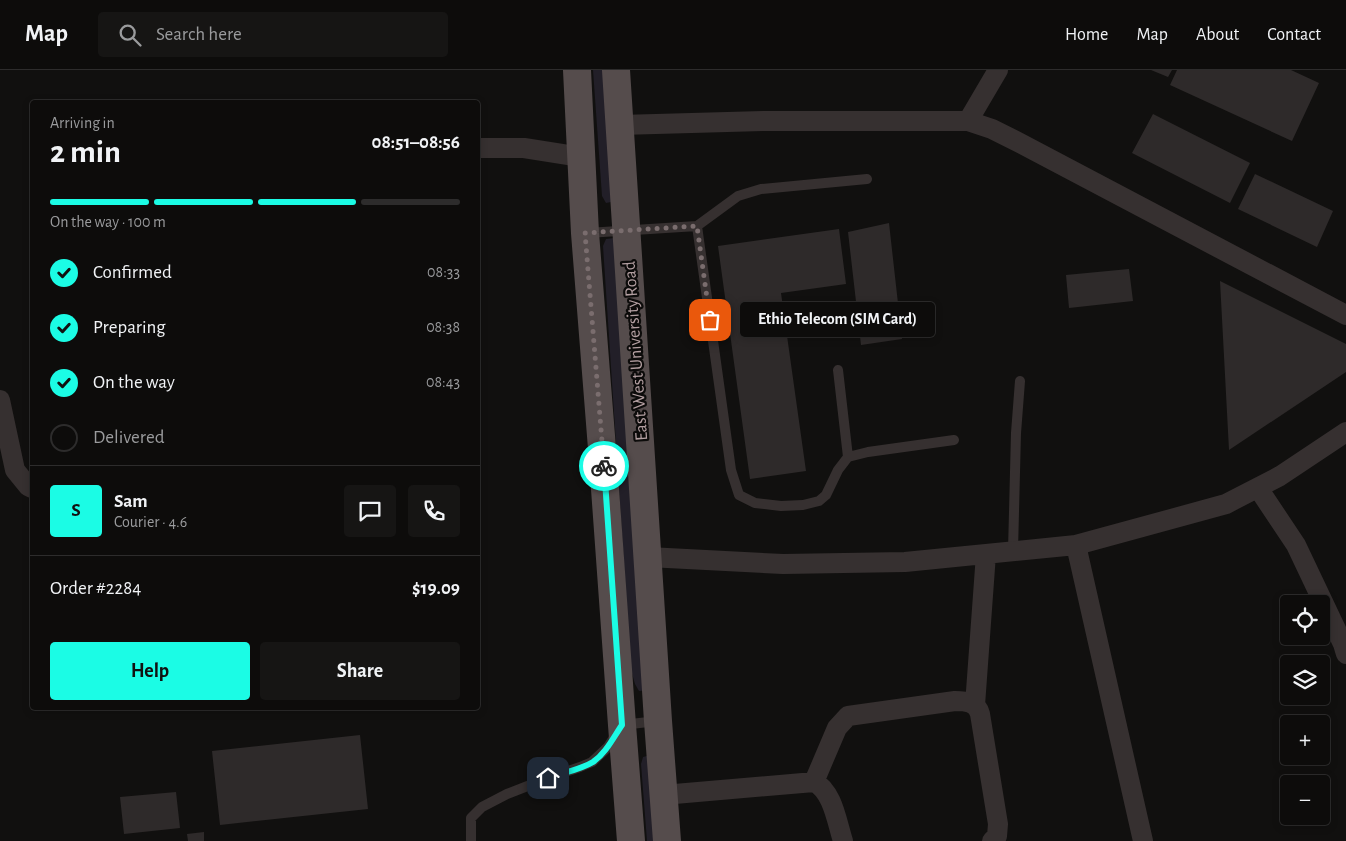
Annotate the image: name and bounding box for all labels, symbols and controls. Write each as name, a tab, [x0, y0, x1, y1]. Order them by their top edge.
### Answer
search box	[98, 12, 448, 57]
icon: search	[116, 21, 144, 49]
text: Map	[25, 22, 68, 46]
text: Search here	[156, 25, 242, 44]
text: Home	[1065, 26, 1108, 44]
text: Map	[1136, 26, 1168, 44]
text: About	[1196, 26, 1239, 44]
text: Contact	[1267, 26, 1321, 44]
text: Arriving in	[50, 115, 115, 131]
text: 08:51–08:56	[372, 133, 460, 152]
text: 2 min	[50, 136, 121, 168]
text: On the way · 100 m	[50, 214, 166, 230]
icon: check	[50, 259, 78, 287]
street label: East West University Road	[621, 260, 651, 441]
text: Confirmed	[93, 263, 172, 282]
text: 08:33	[427, 264, 460, 280]
pin	[689, 299, 731, 341]
callout: Ethio Telecom (SIM Card)	[740, 302, 935, 338]
icon: bag	[696, 306, 724, 334]
text: Ethio Telecom (SIM Card)	[758, 311, 917, 327]
icon: check	[50, 314, 78, 342]
text: Preparing	[93, 318, 166, 337]
text: 08:38	[426, 319, 460, 335]
icon: check	[50, 369, 78, 397]
text: On the way	[93, 373, 175, 392]
text: 08:43	[426, 374, 460, 390]
text: Delivered	[93, 428, 165, 447]
courier	[579, 441, 629, 491]
icon: bike	[590, 452, 618, 480]
button: chat	[344, 485, 396, 537]
button: phone	[408, 485, 460, 537]
text: Sam	[114, 492, 148, 511]
text: S	[71, 501, 81, 520]
text: Courier · 4.6	[114, 514, 187, 530]
text: Order #2284	[50, 579, 141, 598]
text: $19.09	[412, 579, 460, 598]
map controls	[1280, 595, 1330, 825]
button: locate	[1280, 595, 1330, 645]
button: Help	[50, 642, 250, 700]
button: Share	[260, 642, 460, 700]
button: layers	[1280, 655, 1330, 705]
button: +	[1280, 715, 1330, 765]
pin	[527, 757, 569, 799]
icon: home	[534, 764, 562, 792]
button: −	[1280, 775, 1330, 825]

